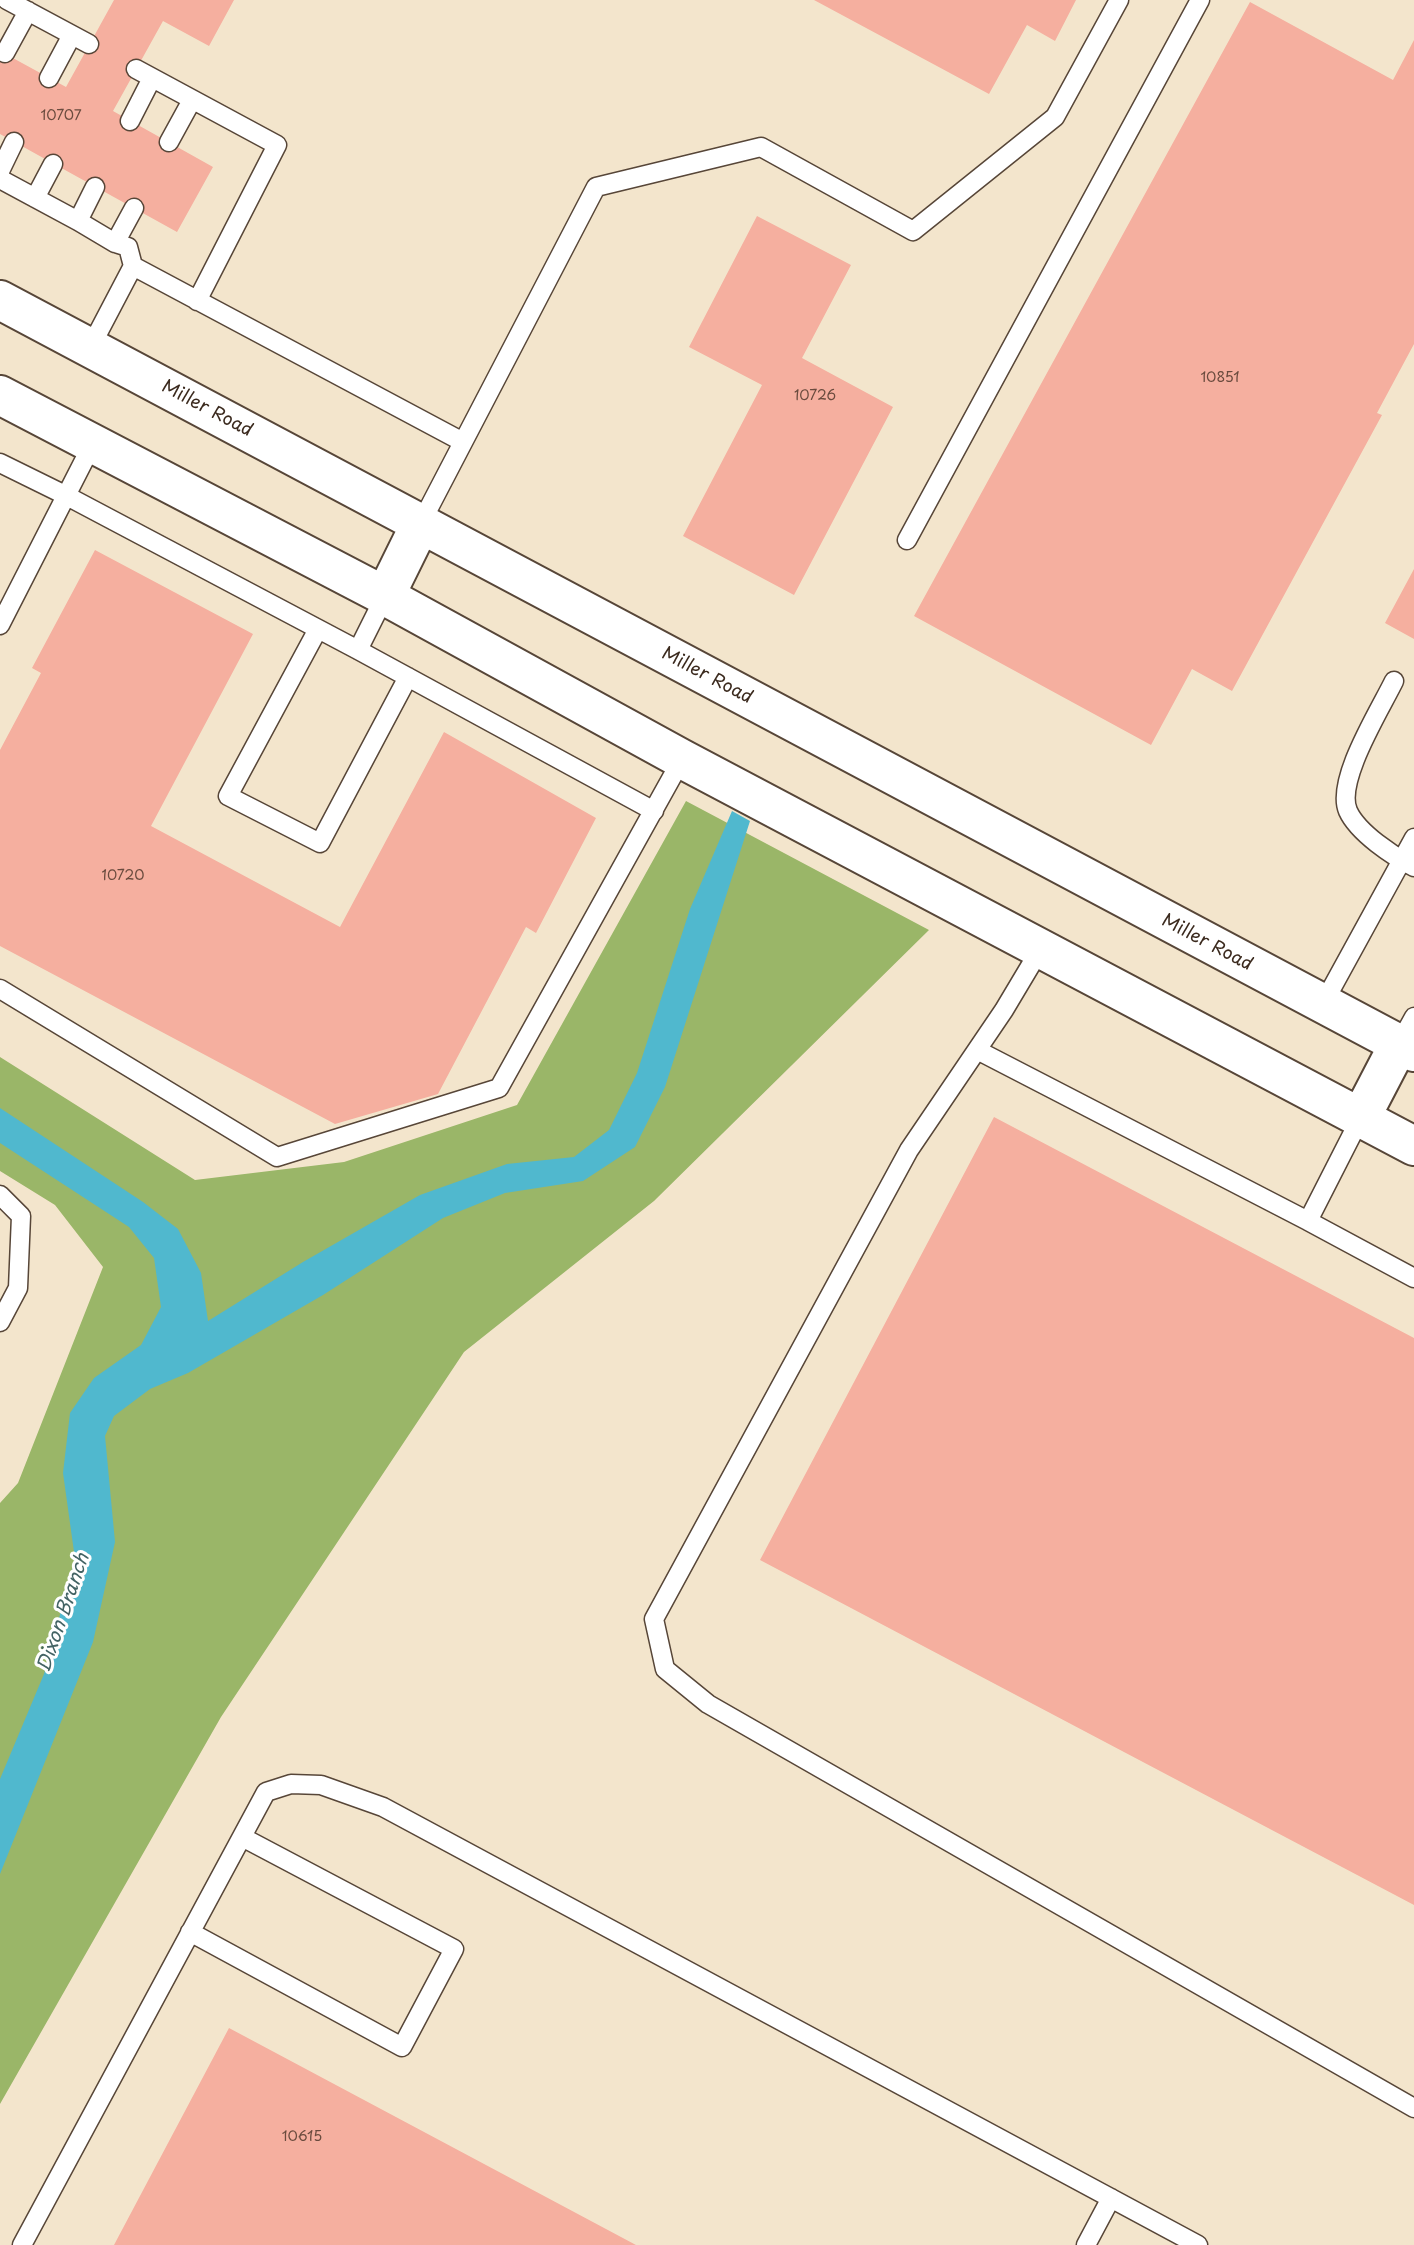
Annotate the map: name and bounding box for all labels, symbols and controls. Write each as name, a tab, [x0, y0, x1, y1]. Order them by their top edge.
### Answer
house number: 10707	[40, 108, 82, 124]
house number: 10851	[1200, 370, 1240, 386]
street label: Miller Road	[158, 376, 256, 442]
house number: 10726	[794, 388, 836, 404]
street label: Miller Road	[658, 643, 756, 709]
house number: 10720	[102, 868, 144, 884]
street label: Miller Road	[1158, 910, 1256, 976]
water label: Dixon Branch	[33, 1551, 95, 1675]
house number: 10615	[282, 2129, 322, 2145]

